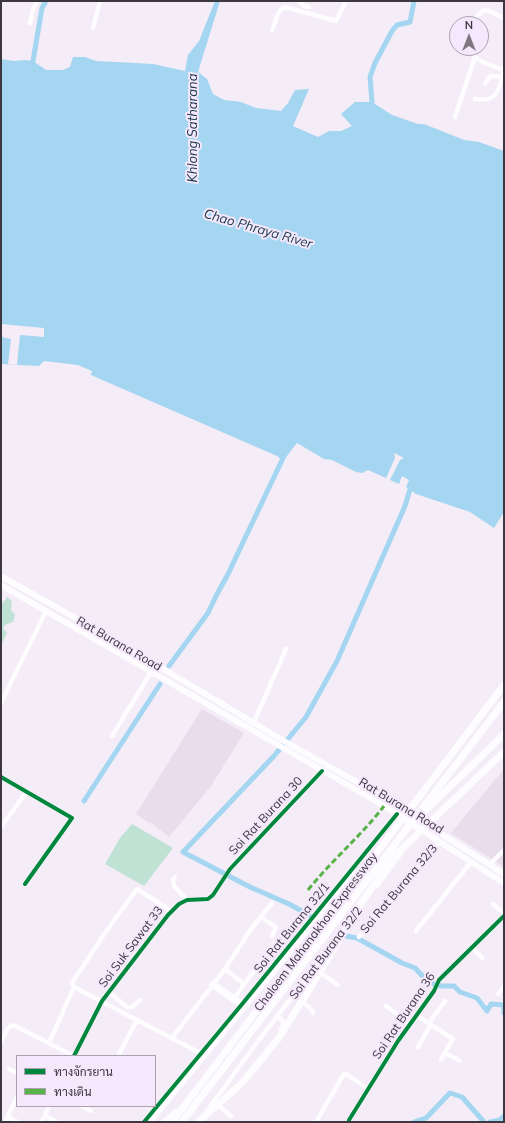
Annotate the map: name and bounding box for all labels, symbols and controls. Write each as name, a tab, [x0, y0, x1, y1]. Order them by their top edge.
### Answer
north arrow	[449, 16, 489, 56]
text: N	[465, 18, 473, 32]
water label: Khlong Satharana	[185, 74, 201, 182]
water label: Chao Phraya River	[202, 206, 314, 252]
street label: Rat Burana Road	[74, 614, 164, 674]
street label: Soi Rat Burana 30	[226, 774, 306, 858]
street label: Rat Burana Road	[356, 775, 446, 837]
street label: Soi Rat Burana 32/3	[357, 841, 441, 937]
street label: Chaloem Mahanakhon Expressway	[251, 850, 381, 1014]
street label: Soi Rat Burana 32/1	[251, 880, 333, 976]
street label: Soi Suk Sawat 33	[96, 904, 166, 990]
street label: Soi Rat Burana 32/2	[287, 904, 365, 1002]
street label: Soi Rat Burana 36	[370, 970, 438, 1062]
legend	[16, 1055, 156, 1107]
text: ทางจักรยาน	[54, 1064, 113, 1079]
text: ทางเดิน	[54, 1084, 92, 1099]

